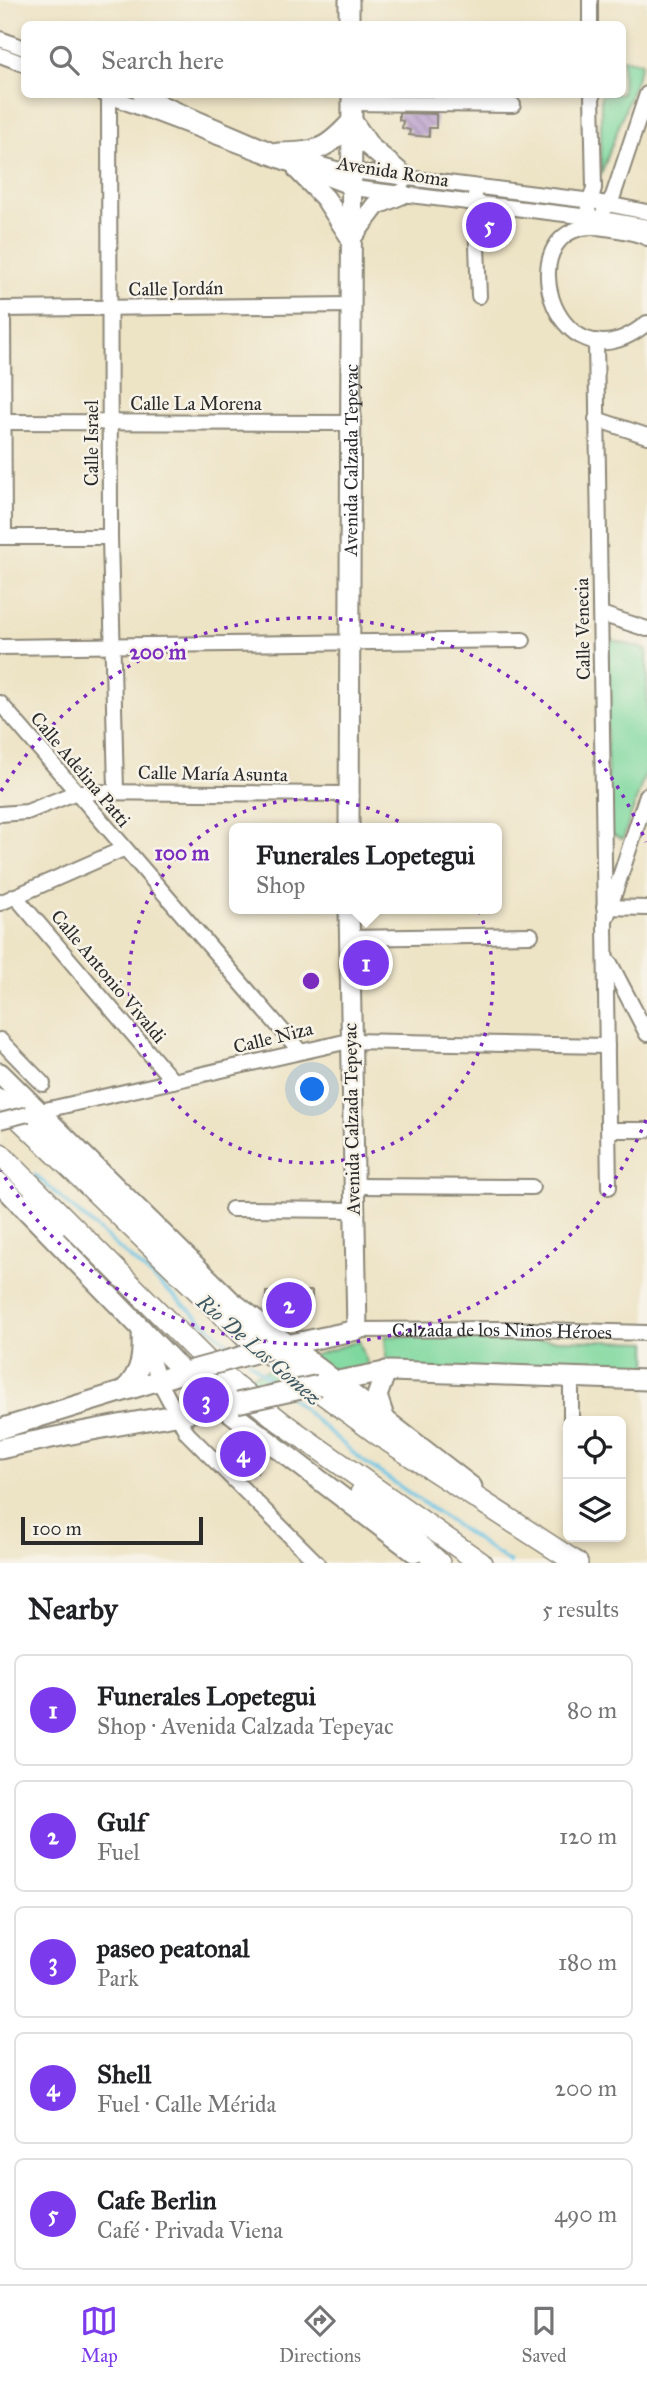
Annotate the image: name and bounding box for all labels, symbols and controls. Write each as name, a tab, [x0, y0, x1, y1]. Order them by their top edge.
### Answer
search box	[21, 21, 626, 98]
icon: search	[45, 41, 83, 79]
text: Search here	[101, 44, 224, 76]
street label: Avenida Roma	[334, 151, 451, 192]
pin: 5	[466, 199, 512, 251]
street label: Calle Jordán	[128, 276, 224, 302]
street label: Avenida Calzada Tepeyac	[339, 364, 363, 557]
street label: Calle La Morena	[130, 392, 263, 415]
street label: Calle Israel	[80, 399, 103, 486]
street label: Calle Venecia	[570, 577, 595, 680]
text: 200 m	[130, 639, 187, 665]
street label: Calle Adelina Patti	[26, 707, 136, 832]
street label: Calle María Asunta	[138, 761, 289, 786]
popup	[229, 823, 502, 914]
text: Funerales Lopetegui	[256, 839, 475, 871]
text: 100 m	[155, 840, 210, 866]
text: Shop	[256, 871, 305, 899]
street label: Calle Antonio Vivaldi	[46, 905, 171, 1048]
pin: 1	[343, 937, 389, 989]
centre of rings	[299, 969, 323, 993]
street label: Calle Niza	[231, 1016, 316, 1058]
street label: Avenida Calzada Tepeyac	[338, 1023, 365, 1216]
your location	[295, 1072, 329, 1106]
pin: 2	[266, 1279, 312, 1331]
water label: Rio De Los Gomez	[191, 1288, 327, 1411]
street label: Calzada de los Niños Héroes	[392, 1318, 612, 1344]
pin: 3	[183, 1374, 229, 1426]
map controls	[563, 1416, 626, 1542]
button: locate	[563, 1416, 626, 1479]
pin: 4	[220, 1428, 266, 1480]
button: layers	[563, 1479, 626, 1542]
scale bar	[21, 1514, 203, 1546]
text: 100 m	[32, 1517, 82, 1540]
text: Nearby	[28, 1591, 118, 1627]
text: 5 results	[542, 1595, 619, 1623]
text: Funerales Lopetegui	[97, 1680, 316, 1712]
text: 1	[48, 1696, 58, 1724]
text: 80 m	[567, 1696, 617, 1724]
text: Shop · Avenida Calzada Tepeyac	[97, 1712, 394, 1740]
text: Gulf	[97, 1806, 146, 1838]
text: 2	[47, 1822, 59, 1850]
text: 120 m	[559, 1822, 617, 1850]
text: Fuel	[97, 1838, 140, 1866]
text: paseo peatonal	[97, 1932, 250, 1964]
text: 3	[48, 1948, 58, 1976]
text: 180 m	[558, 1948, 617, 1976]
text: Park	[97, 1964, 139, 1992]
text: Shell	[97, 2058, 151, 2090]
text: 4	[47, 2074, 59, 2102]
text: 200 m	[555, 2074, 617, 2102]
text: Fuel · Calle Mérida	[97, 2090, 276, 2118]
text: Cafe Berlin	[97, 2184, 217, 2216]
text: 5	[48, 2200, 58, 2228]
text: 490 m	[554, 2200, 617, 2228]
text: Café · Privada Viena	[97, 2216, 283, 2244]
tab: Map	[80, 2302, 118, 2367]
tab: Directions	[279, 2302, 361, 2367]
tab: Saved	[522, 2302, 567, 2367]

